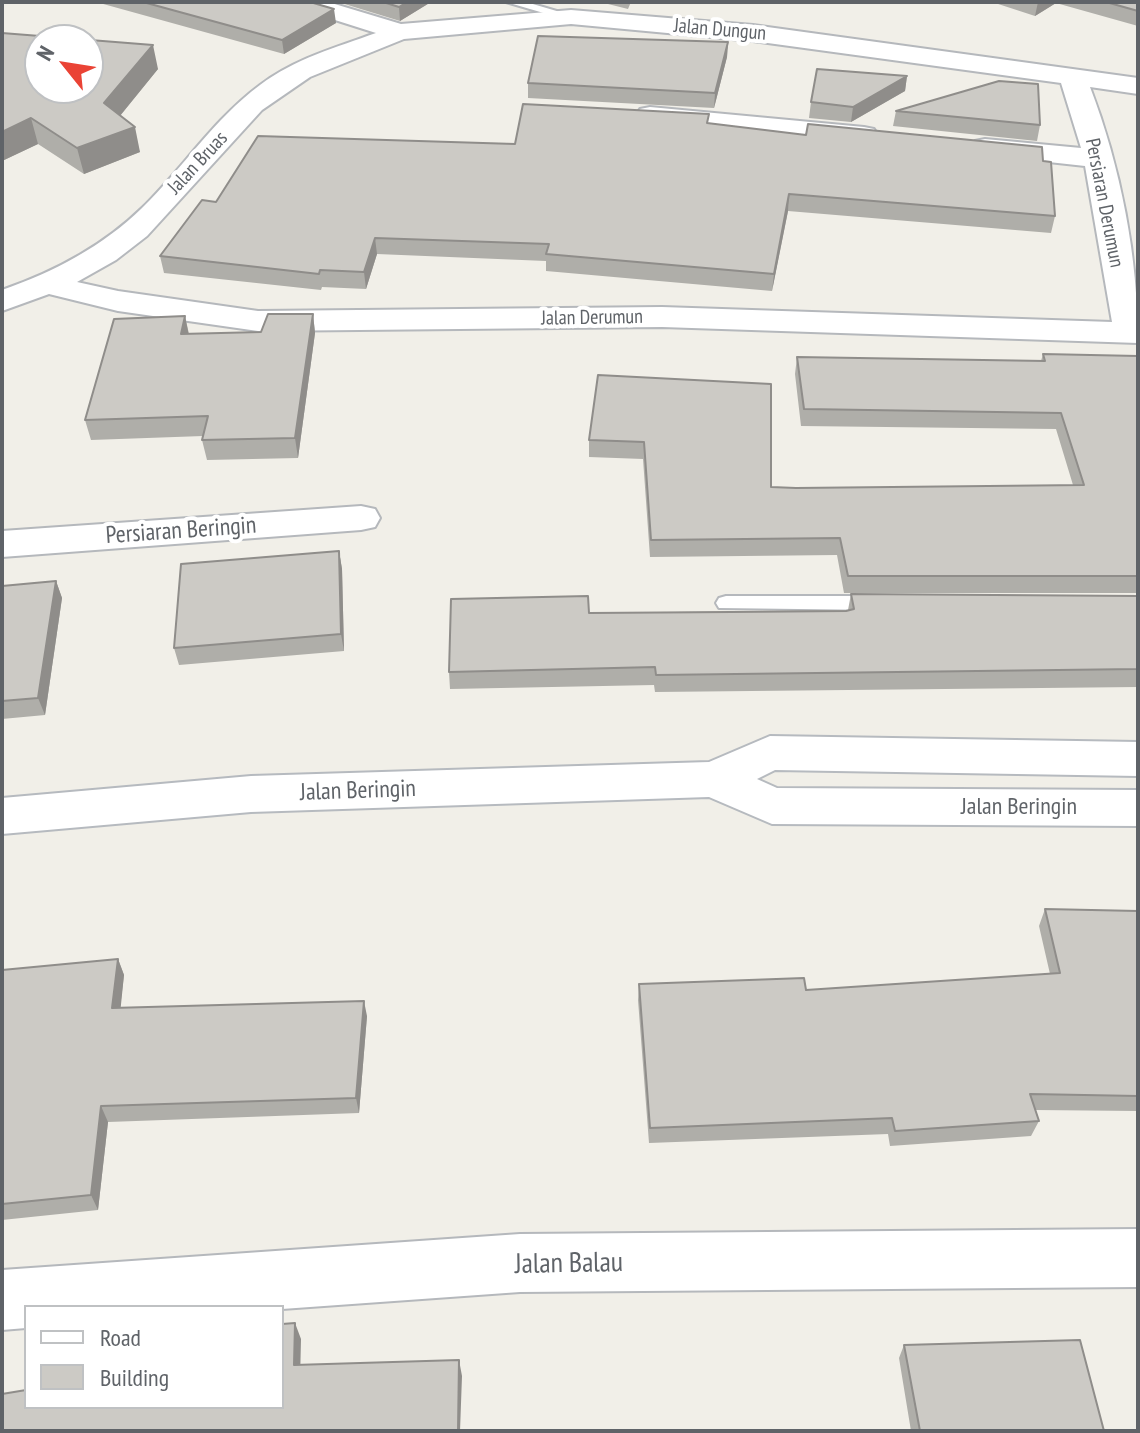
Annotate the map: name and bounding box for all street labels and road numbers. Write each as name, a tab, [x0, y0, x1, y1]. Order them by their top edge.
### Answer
street label: Jalan Dungun	[673, 14, 767, 46]
street label: Jalan Bruas	[163, 127, 233, 199]
street label: Persiaran Derumun	[1080, 136, 1128, 270]
street label: Jalan Derumun	[541, 305, 643, 331]
street label: Persiaran Beringin	[105, 511, 257, 551]
street label: Jalan Beringin	[300, 775, 416, 807]
street label: Jalan Beringin	[961, 793, 1077, 821]
street label: Jalan Balau	[515, 1246, 623, 1282]

